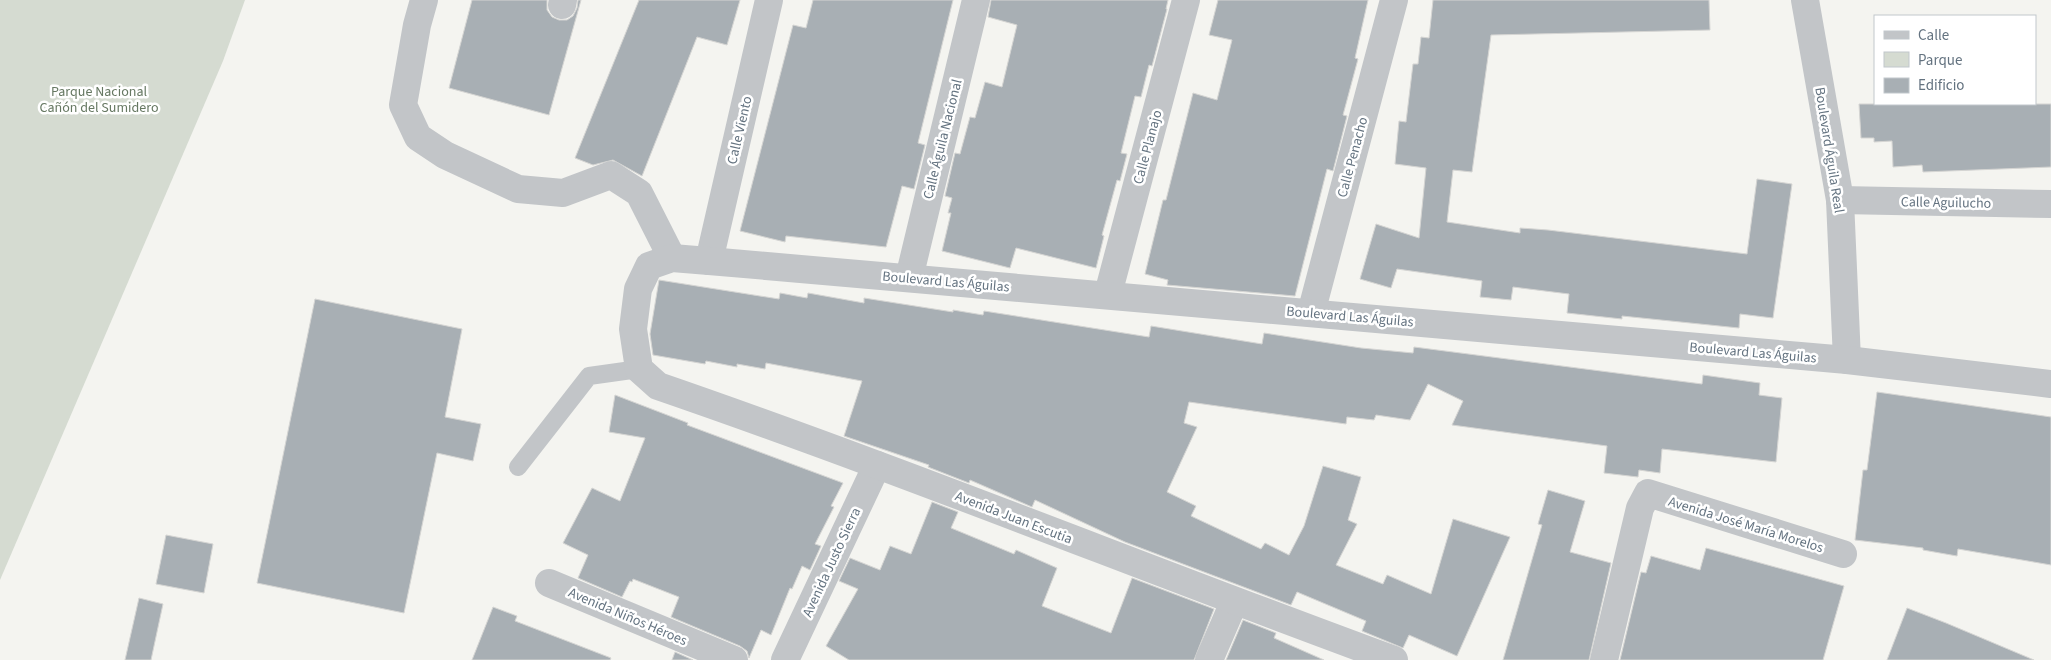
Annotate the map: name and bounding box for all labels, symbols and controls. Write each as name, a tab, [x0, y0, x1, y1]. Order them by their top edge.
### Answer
legend	[1874, 15, 2036, 105]
text: Calle	[1918, 25, 1949, 46]
text: Parque	[1918, 50, 1962, 71]
text: Edificio	[1918, 75, 1965, 96]
street label: Calle Águila Nacional	[918, 77, 968, 201]
park label: Parque Nacional Cañón del Sumidero	[40, 82, 159, 118]
street label: Boulevard Águila Real	[1809, 86, 1849, 215]
street label: Calle Viento	[722, 94, 758, 166]
street label: Calle Planajo	[1128, 108, 1167, 187]
street label: Calle Penacho	[1333, 115, 1373, 200]
street label: Calle Aguilucho	[1901, 192, 1991, 214]
street label: Boulevard Las Águilas	[882, 266, 1010, 298]
street label: Boulevard Las Águilas	[1286, 301, 1414, 333]
street label: Boulevard Las Águilas	[1689, 337, 1817, 369]
street label: Avenida Juan Escutia	[952, 486, 1075, 549]
street label: Avenida José María Morelos	[1666, 492, 1826, 558]
street label: Avenida Justo Sierra	[798, 504, 866, 620]
street label: Avenida Niños Héroes	[565, 583, 690, 651]

